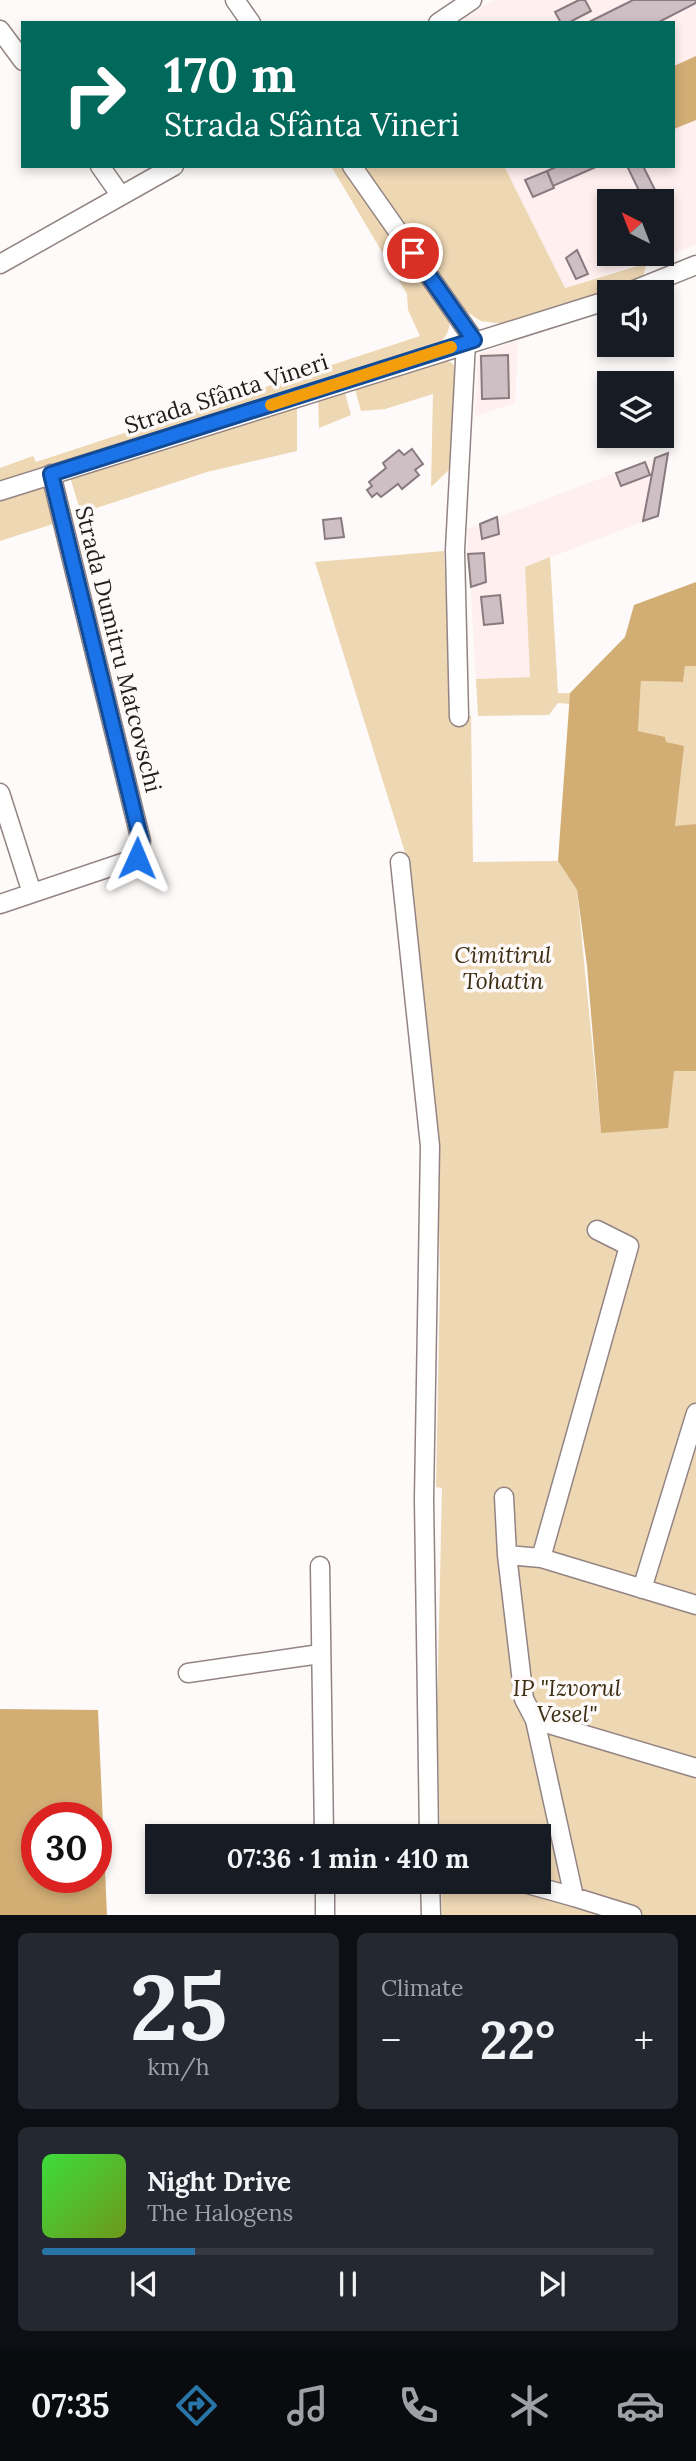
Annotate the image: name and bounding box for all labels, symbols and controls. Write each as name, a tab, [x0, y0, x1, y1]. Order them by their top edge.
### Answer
text: 170 m	[164, 43, 296, 105]
icon: right	[49, 49, 140, 140]
text: Strada Sfânta Vineri	[164, 104, 459, 145]
north arrow	[597, 189, 674, 266]
map controls	[597, 189, 674, 448]
pin	[383, 223, 443, 283]
icon: arrive	[394, 234, 432, 272]
button: sound	[597, 280, 674, 357]
street label: Strada Sfânta Vineri	[121, 346, 331, 440]
button: layers	[597, 371, 674, 448]
street label: Strada Dumitru Matcovschi	[69, 503, 169, 795]
position arrow	[100, 821, 174, 895]
park label: Cimitirul Tohatin	[454, 940, 552, 995]
park label: IP "Izvorul Vesel"	[513, 1673, 622, 1728]
speed limit sign: 30	[21, 1802, 112, 1893]
text: 07:36 · 1 min · 410 m	[227, 1842, 469, 1875]
text: 25	[130, 1948, 227, 2065]
text: Climate	[381, 1973, 463, 2002]
text: 22°	[480, 2007, 555, 2073]
text: −	[381, 2016, 401, 2064]
text: +	[634, 2016, 654, 2064]
text: km/h	[147, 2052, 210, 2081]
text: Night Drive	[147, 2165, 291, 2198]
text: The Halogens	[147, 2198, 293, 2227]
icon: previous	[125, 2265, 163, 2303]
icon: pause	[329, 2265, 367, 2303]
icon: next	[533, 2265, 571, 2303]
icon: directions	[172, 2381, 221, 2430]
icon: music	[283, 2381, 332, 2430]
icon: phone	[394, 2381, 443, 2430]
icon: climate	[505, 2381, 554, 2430]
icon: car	[616, 2381, 665, 2430]
text: 07:35	[31, 2385, 110, 2426]

